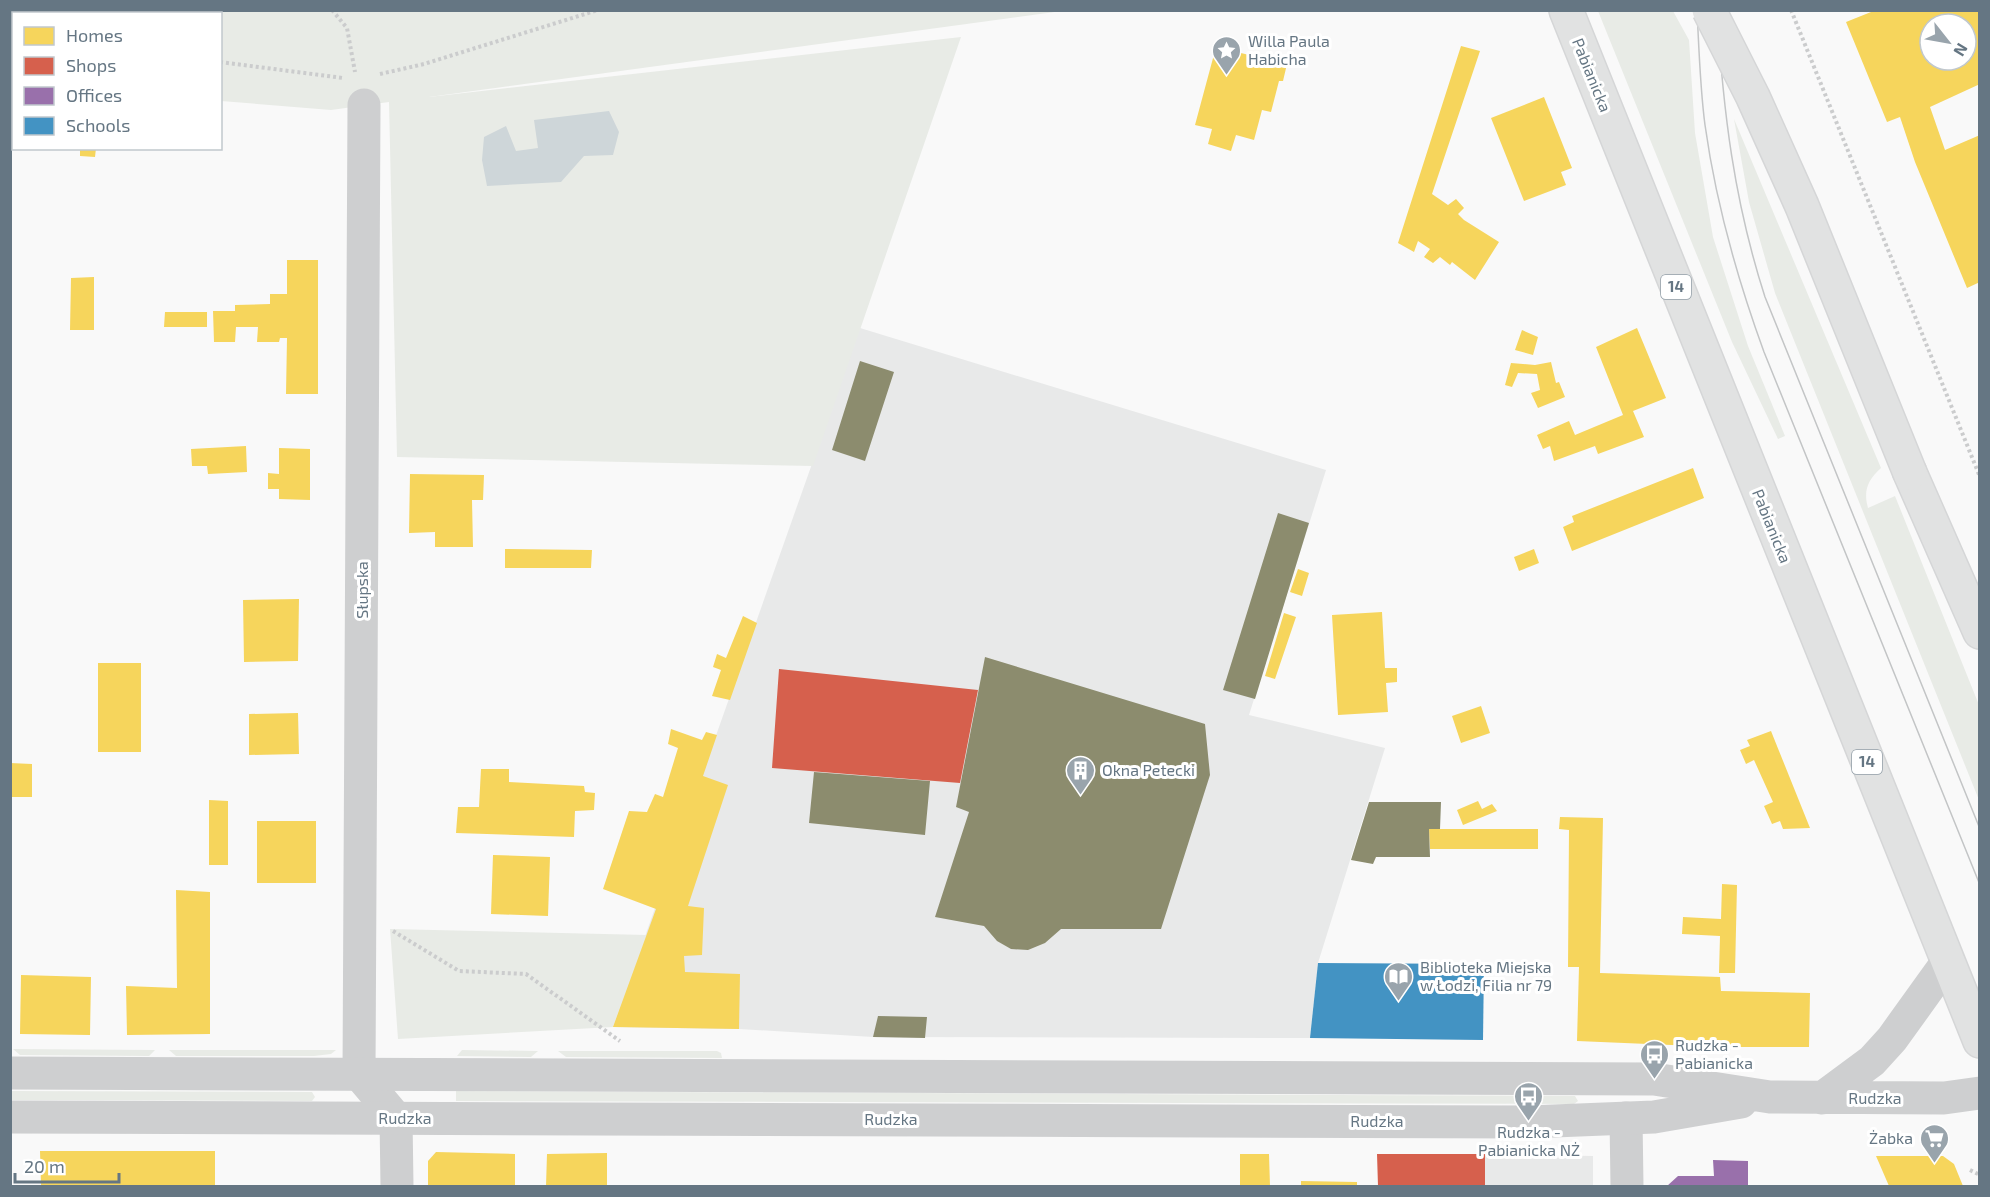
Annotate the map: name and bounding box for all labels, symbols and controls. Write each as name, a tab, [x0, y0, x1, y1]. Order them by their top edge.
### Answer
legend	[12, 12, 222, 150]
north arrow	[1918, 12, 1978, 72]
text: Homes	[66, 24, 123, 46]
place label: Willa Paula Habicha	[1248, 31, 1330, 68]
place icon: Willa Paula Habicha	[1211, 34, 1243, 76]
street label: Pabianicka	[1569, 35, 1616, 115]
text: N	[1950, 40, 1972, 60]
text: Shops	[66, 54, 116, 76]
text: Offices	[66, 84, 122, 106]
text: Schools	[66, 114, 130, 136]
road number: 14	[1661, 275, 1691, 299]
street label: Pabianicka	[1749, 486, 1796, 566]
street label: Słupska	[352, 561, 371, 619]
road number: 14	[1852, 750, 1882, 774]
building icon: Okna Petecki	[1065, 754, 1097, 796]
place label: Okna Petecki	[1102, 760, 1195, 779]
place label: Biblioteka Miejska w Łodzi, Filia nr 79	[1420, 957, 1552, 994]
library icon: Biblioteka Miejska w Łodzi, Filia nr 79	[1383, 960, 1415, 1002]
place label: Rudzka - Pabianicka	[1675, 1035, 1753, 1072]
bus stop icon: Rudzka - Pabianicka	[1638, 1038, 1670, 1080]
bus stop icon: Rudzka - Pabianicka NŻ	[1513, 1080, 1545, 1122]
street label: Rudzka	[1848, 1088, 1902, 1107]
street label: Rudzka	[378, 1108, 432, 1127]
street label: Rudzka	[864, 1109, 918, 1128]
street label: Rudzka	[1350, 1111, 1404, 1130]
place label: Rudzka - Pabianicka NŻ	[1478, 1122, 1580, 1159]
supermarket icon: Żabka	[1918, 1122, 1950, 1164]
place label: Żabka	[1869, 1128, 1913, 1147]
scale bar	[15, 1146, 118, 1184]
text: 20 m	[24, 1155, 65, 1177]

